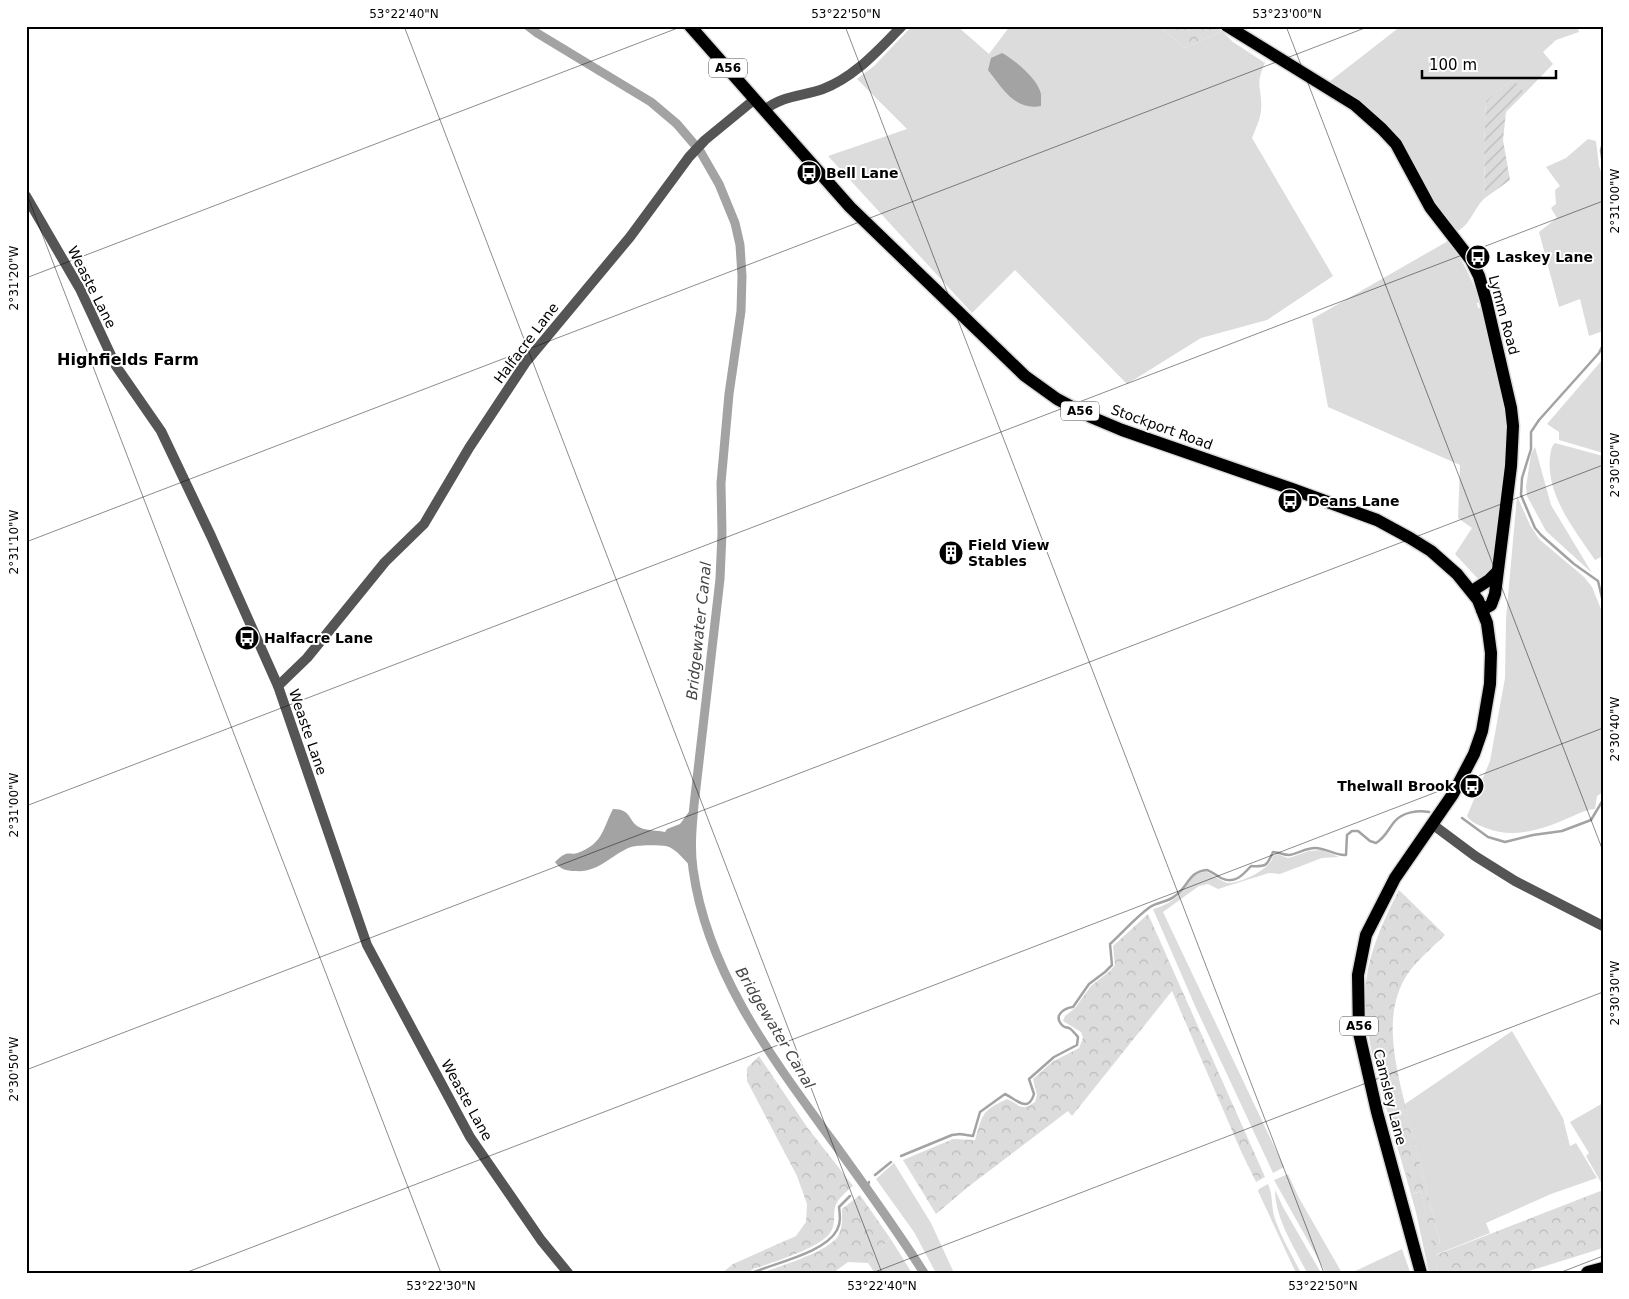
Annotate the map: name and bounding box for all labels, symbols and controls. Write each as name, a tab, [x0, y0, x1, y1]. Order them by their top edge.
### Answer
text: 53°22'40"N	[369, 7, 439, 21]
text: 53°22'50"N	[811, 7, 881, 21]
text: 53°23'00"N	[1252, 7, 1322, 21]
scale bar	[1422, 48, 1555, 80]
text: 100 m	[1429, 56, 1477, 74]
road number: A56	[709, 58, 747, 78]
bus stop icon: Bell Lane	[796, 160, 822, 186]
place label: Bell Lane	[826, 165, 898, 181]
text: 2°31'00"W	[1608, 168, 1622, 233]
street label: Weaste Lane	[64, 243, 120, 331]
bus stop icon: Laskey Lane	[1465, 244, 1491, 270]
text: 2°31'20"W	[7, 245, 21, 310]
place label: Laskey Lane	[1496, 249, 1593, 265]
street label: Lymm Road	[1486, 273, 1522, 357]
street label: Halfacre Lane	[491, 300, 561, 386]
district label: Highfields Farm	[57, 350, 199, 369]
street label: Stockport Road	[1109, 401, 1215, 453]
road number: A56	[1061, 402, 1099, 421]
text: 2°30'50"W	[1608, 432, 1622, 497]
bus stop icon: Deans Lane	[1277, 488, 1303, 514]
place label: Deans Lane	[1308, 493, 1400, 509]
text: 2°31'10"W	[7, 509, 21, 574]
place label: Field View Stables	[968, 537, 1049, 569]
building icon: Field View Stables	[938, 540, 964, 566]
water label: Bridgewater Canal	[683, 560, 715, 701]
bus stop icon: Halfacre Lane	[234, 625, 260, 651]
place label: Halfacre Lane	[264, 630, 373, 646]
street label: Weaste Lane	[286, 687, 330, 777]
text: 2°30'40"W	[1608, 696, 1622, 761]
text: 2°31'00"W	[7, 772, 21, 837]
bus stop icon: Thelwall Brook	[1459, 773, 1485, 799]
place label: Thelwall Brook	[1337, 778, 1455, 794]
text: 2°30'30"W	[1608, 960, 1622, 1025]
water label: Bridgewater Canal	[732, 964, 819, 1093]
road number: A56	[1340, 1016, 1378, 1036]
text: 2°30'50"W	[7, 1036, 21, 1101]
street label: Camsley Lane	[1370, 1047, 1410, 1147]
street label: Weaste Lane	[438, 1057, 496, 1143]
text: 53°22'30"N	[406, 1279, 476, 1293]
text: 53°22'40"N	[847, 1279, 917, 1293]
text: 53°22'50"N	[1288, 1279, 1358, 1293]

